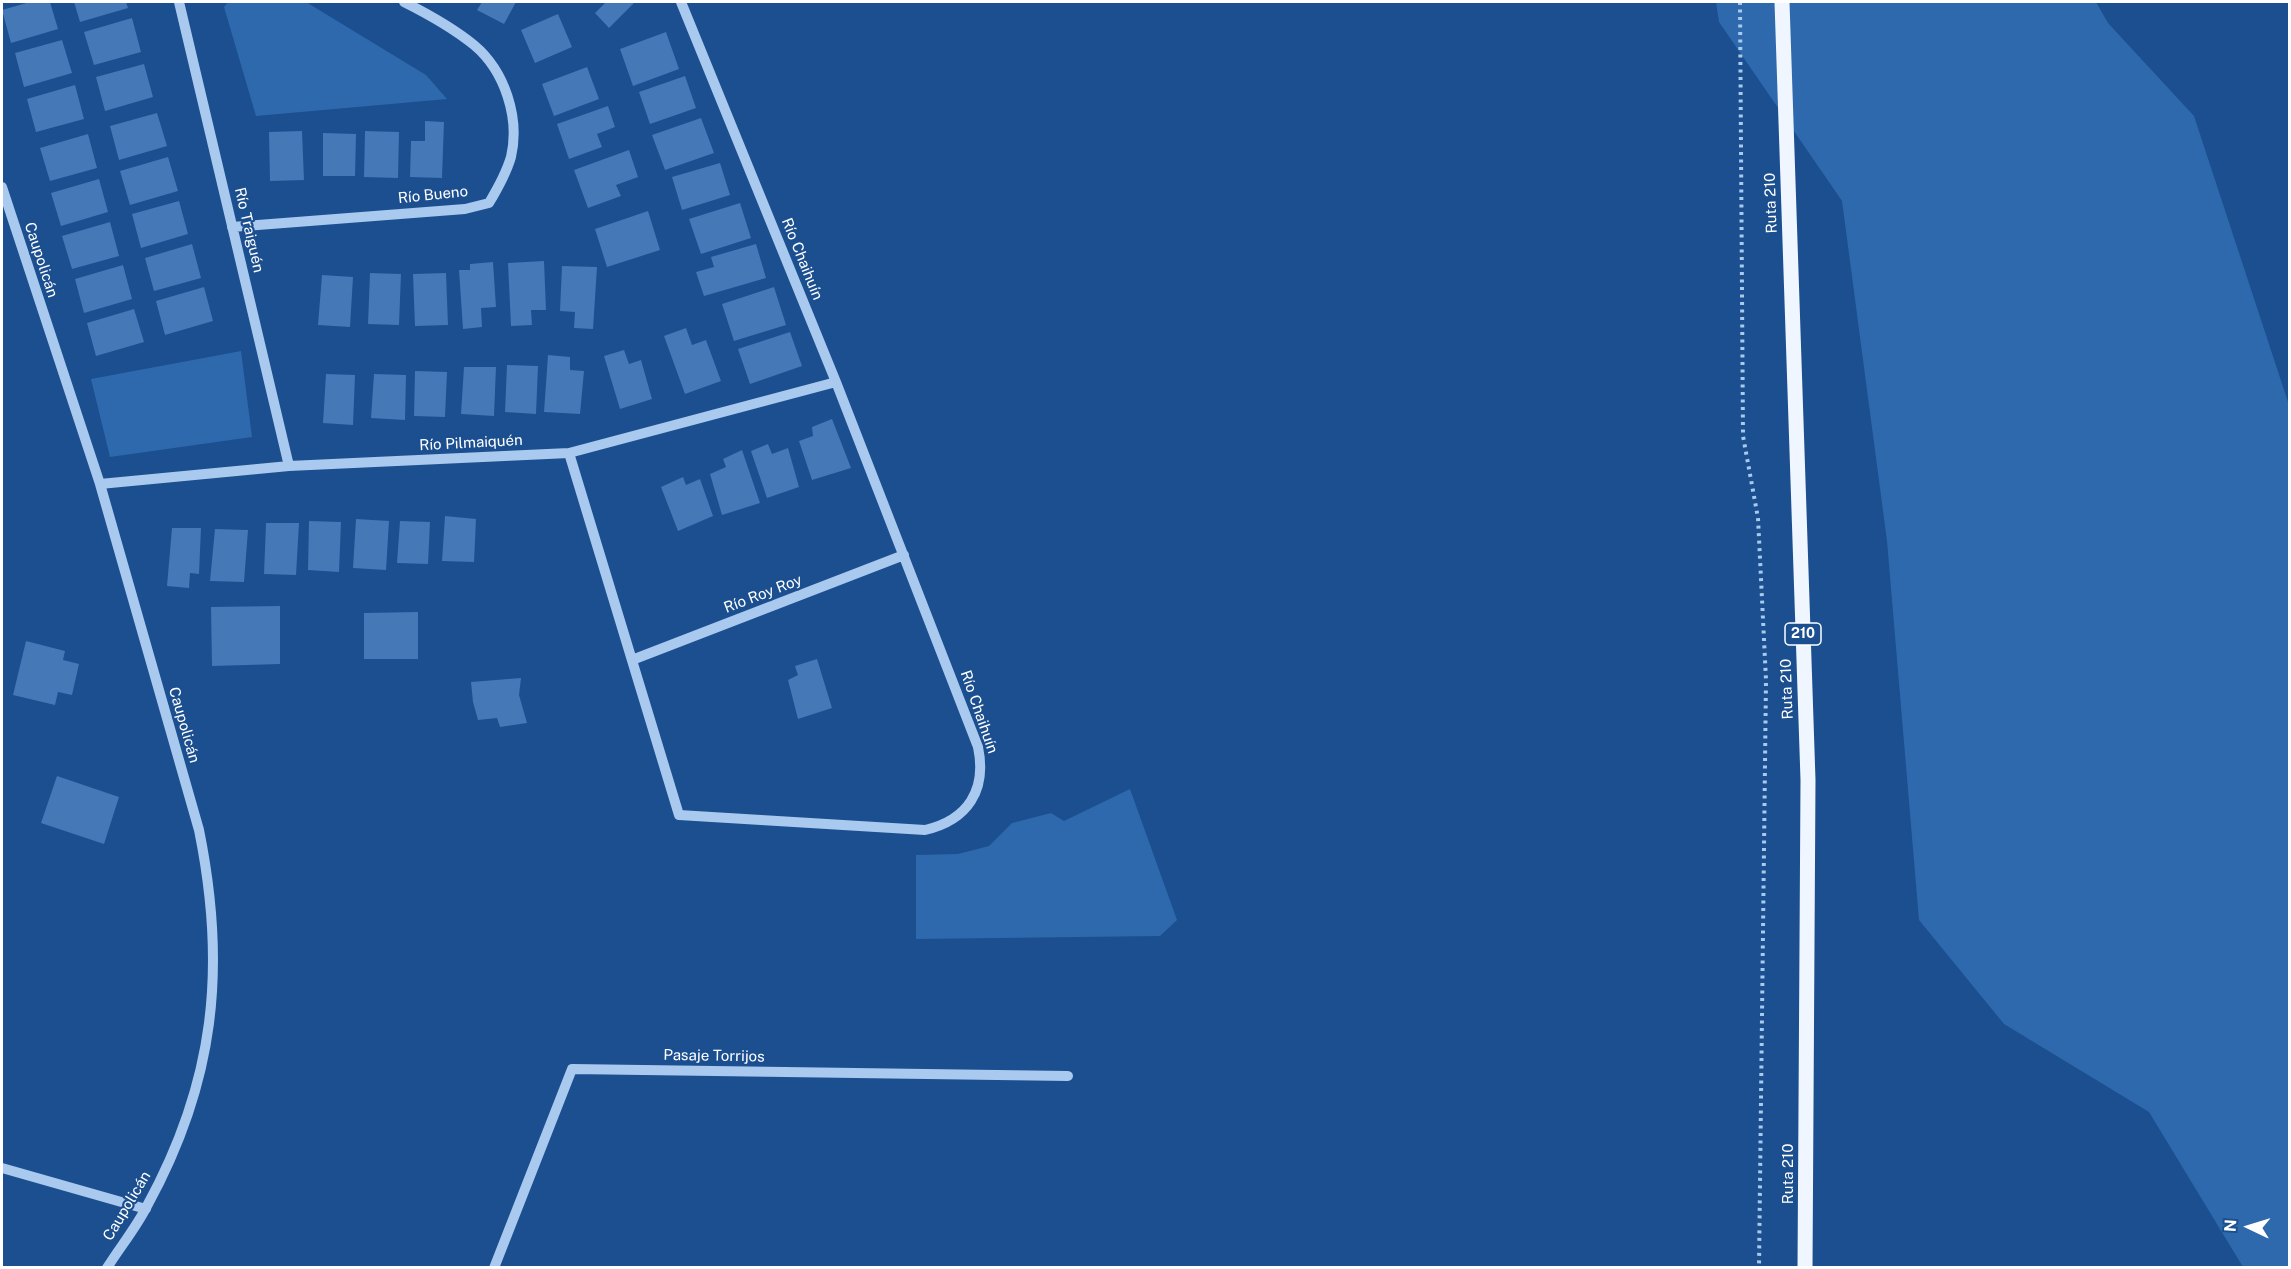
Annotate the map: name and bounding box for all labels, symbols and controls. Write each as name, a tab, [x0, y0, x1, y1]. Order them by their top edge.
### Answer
street label: Ruta 210	[1761, 172, 1781, 234]
street label: Río Bueno	[397, 182, 469, 208]
street label: Río Traiguén	[230, 186, 268, 274]
street label: Río Chaihuín	[777, 215, 827, 303]
street label: Caupolicán	[20, 220, 62, 300]
street label: Río Pilmaiquén	[419, 431, 523, 455]
street label: Río Roy Roy	[721, 571, 805, 617]
road number: 210	[1785, 623, 1821, 645]
street label: Ruta 210	[1777, 658, 1797, 720]
street label: Río Chaihuín	[956, 668, 1002, 756]
street label: Caupolicán	[165, 685, 203, 765]
street label: Pasaje Torrijos	[663, 1046, 765, 1066]
street label: Ruta 210	[1779, 1144, 1797, 1204]
street label: Caupolicán	[99, 1168, 155, 1244]
north arrow	[2219, 1197, 2279, 1257]
text: N	[2221, 1219, 2240, 1233]

